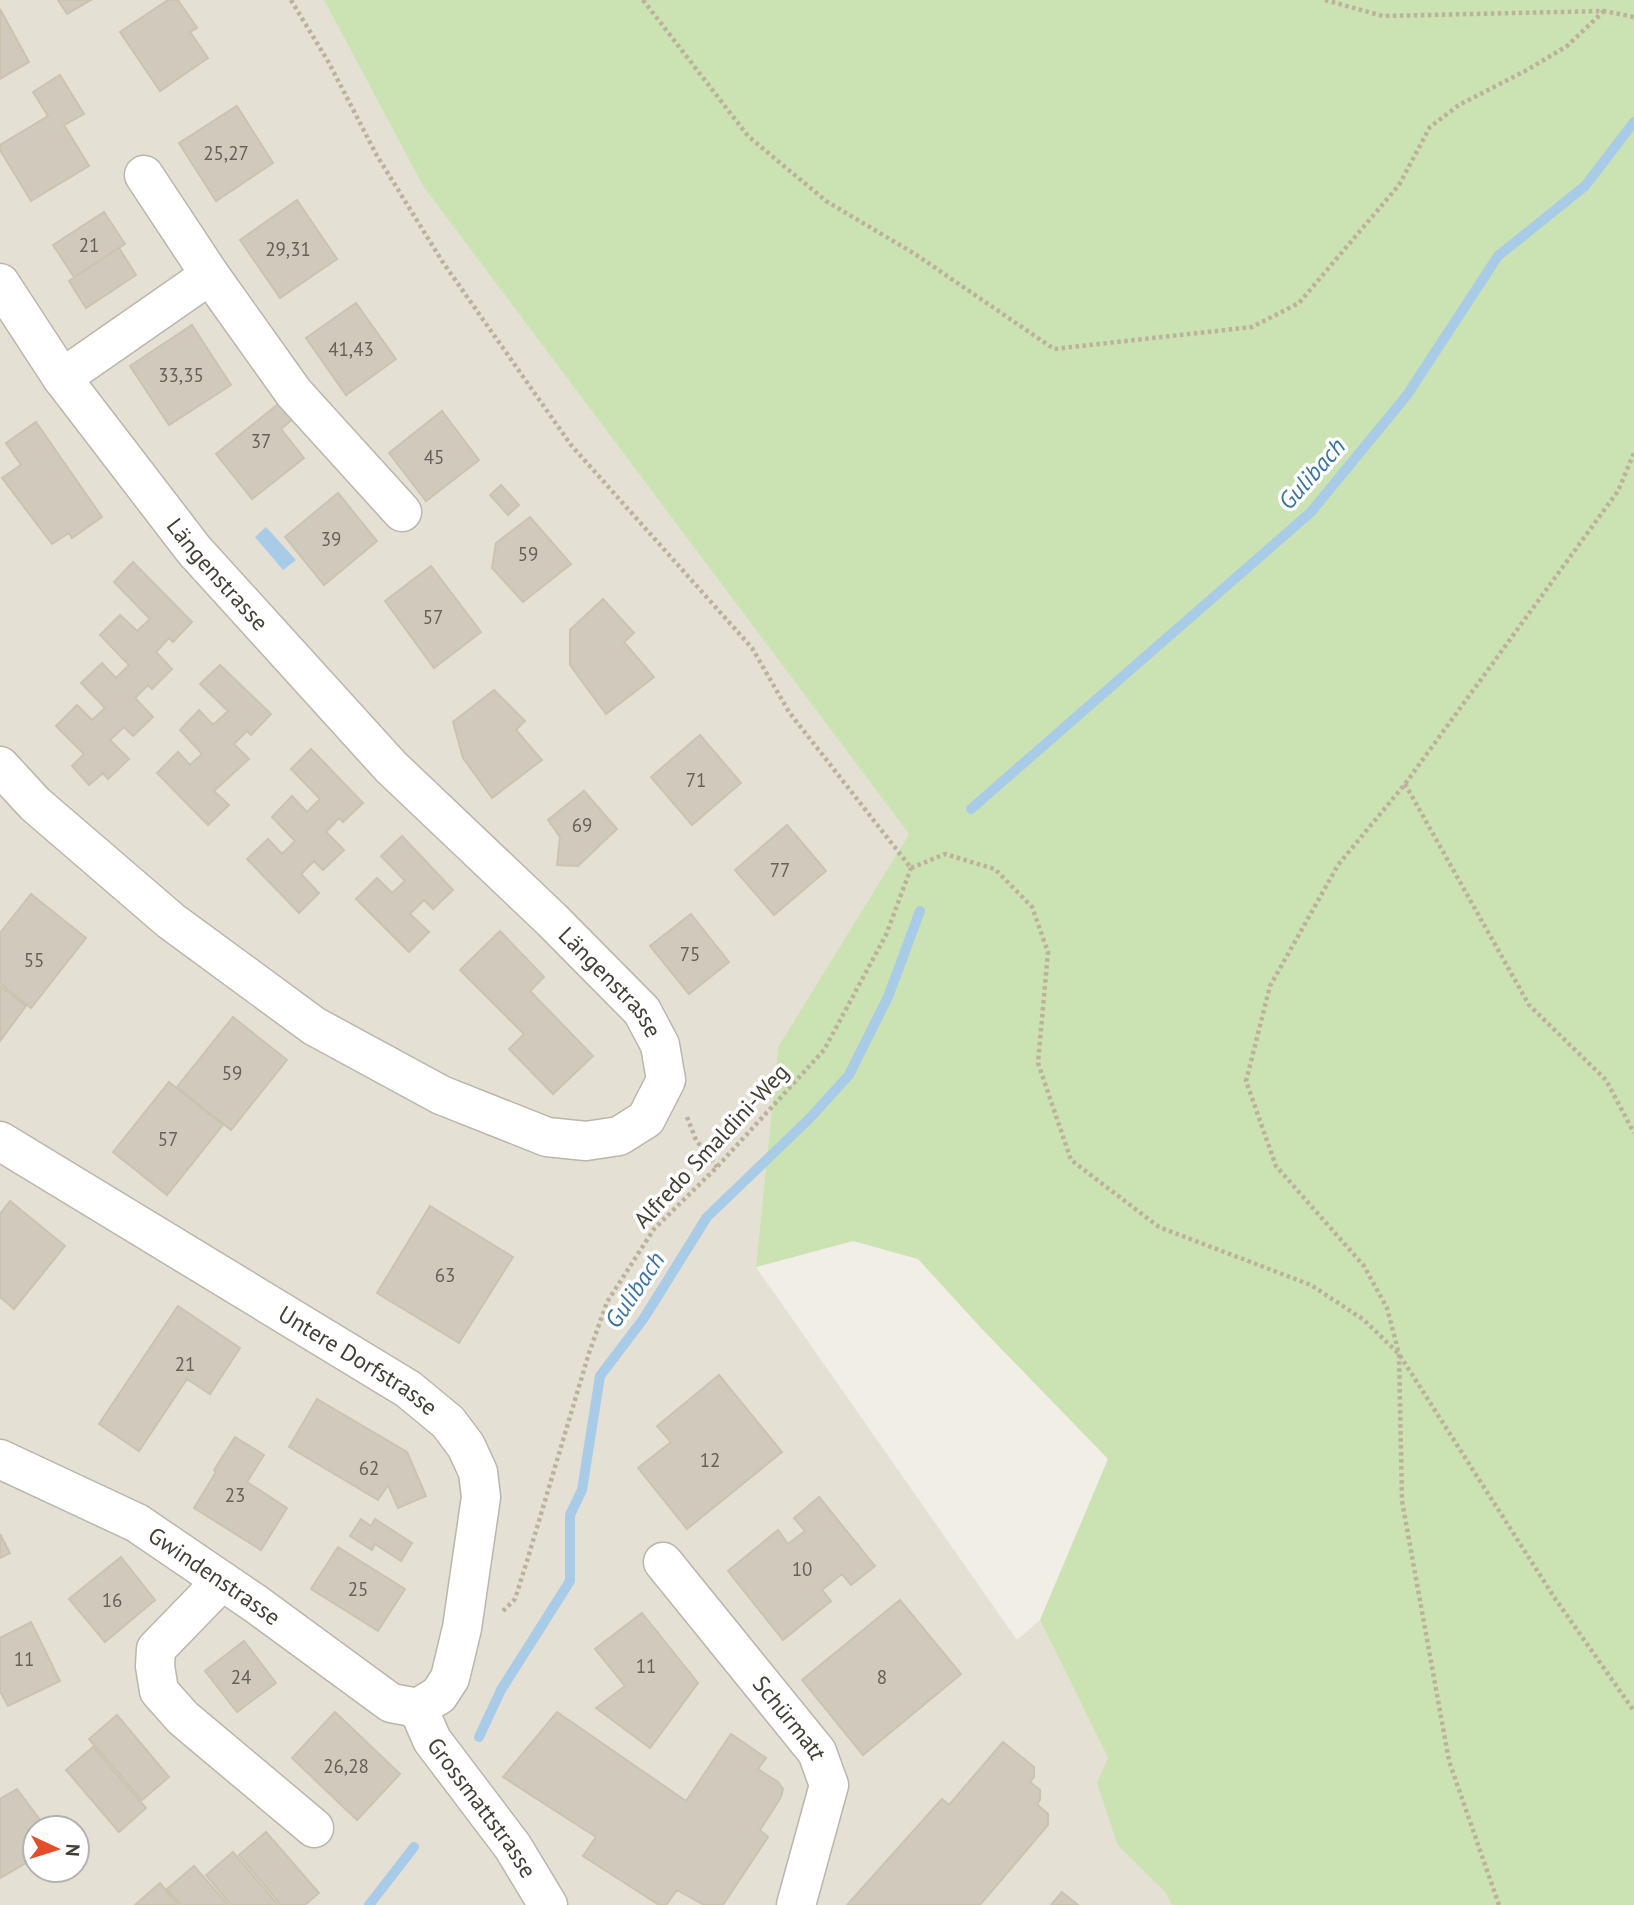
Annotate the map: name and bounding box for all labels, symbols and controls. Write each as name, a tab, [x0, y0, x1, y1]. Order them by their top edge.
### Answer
house number: 25,27	[203, 141, 249, 165]
house number: 21	[79, 233, 99, 257]
house number: 29,31	[265, 237, 311, 261]
house number: 41,43	[328, 337, 374, 361]
house number: 33,35	[158, 363, 204, 387]
house number: 37	[251, 429, 271, 453]
water label: Gulibach	[1271, 431, 1352, 516]
house number: 45	[424, 445, 444, 469]
street label: Längenstrasse	[161, 512, 275, 636]
house number: 39	[321, 527, 341, 551]
house number: 59	[518, 542, 538, 566]
house number: 57	[423, 605, 443, 629]
house number: 71	[686, 768, 706, 792]
house number: 69	[572, 813, 592, 837]
house number: 77	[770, 858, 790, 882]
street label: Längenstrasse	[553, 920, 668, 1042]
house number: 75	[680, 942, 700, 966]
house number: 55	[24, 948, 44, 972]
street label: Alfredo Smaldini-Weg	[627, 1057, 794, 1234]
house number: 59	[222, 1061, 242, 1085]
house number: 57	[158, 1127, 178, 1151]
water label: Gulibach	[598, 1245, 671, 1334]
house number: 63	[435, 1263, 455, 1287]
street label: Untere Dorfstrasse	[273, 1299, 444, 1421]
house number: 21	[175, 1352, 195, 1376]
house number: 12	[700, 1448, 720, 1472]
house number: 62	[359, 1456, 379, 1480]
house number: 23	[225, 1483, 245, 1507]
street label: Gwindenstrasse	[143, 1520, 287, 1631]
house number: 10	[792, 1557, 812, 1581]
house number: 25	[348, 1577, 368, 1601]
house number: 16	[102, 1588, 122, 1612]
house number: 11	[14, 1647, 34, 1671]
house number: 11	[636, 1654, 656, 1678]
house number: 24	[231, 1665, 251, 1689]
house number: 8	[877, 1665, 887, 1689]
street label: Schürmatt	[747, 1669, 834, 1764]
street label: Grossmattstrasse	[421, 1731, 543, 1883]
house number: 26,28	[323, 1754, 369, 1778]
north arrow	[21, 1814, 91, 1884]
text: N	[61, 1843, 85, 1857]

